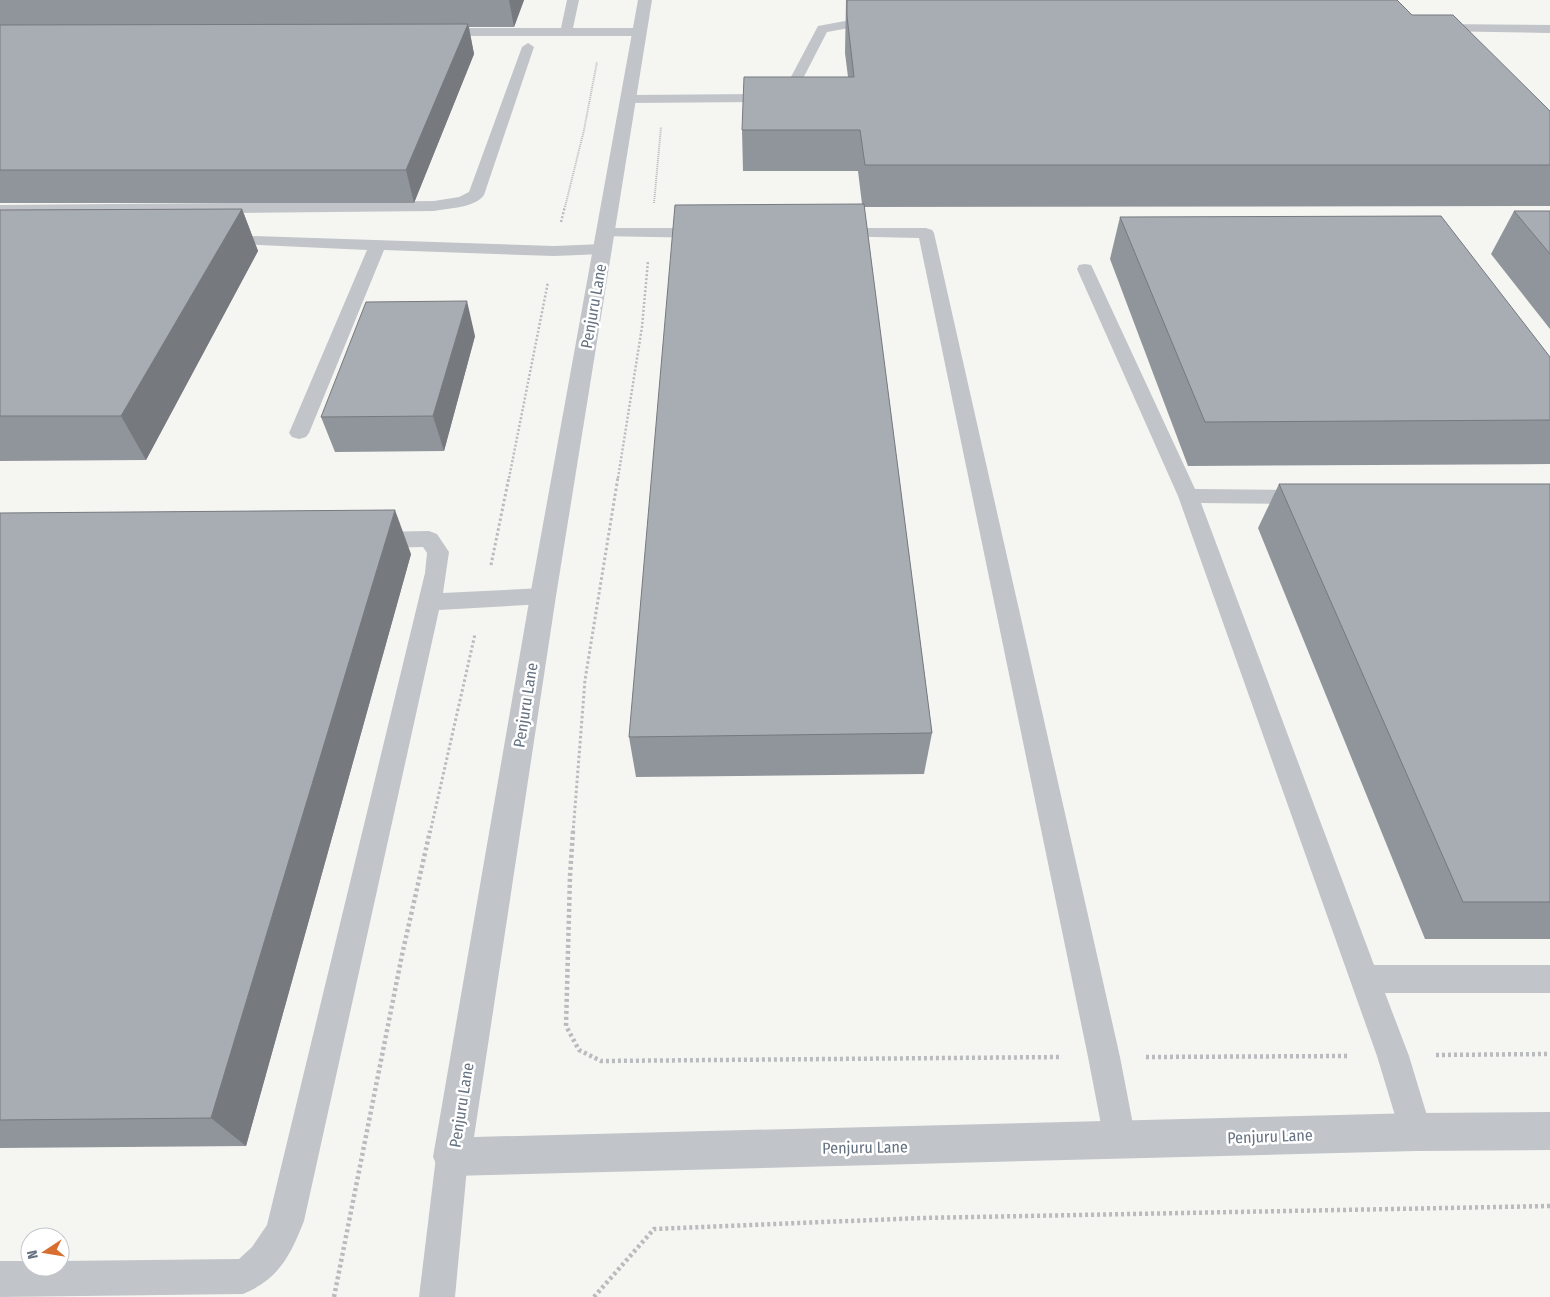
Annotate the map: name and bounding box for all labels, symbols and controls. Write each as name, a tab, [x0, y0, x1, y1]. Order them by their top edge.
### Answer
street label: Penjuru Lane	[577, 262, 610, 350]
street label: Penjuru Lane	[509, 661, 542, 749]
street label: Penjuru Lane	[445, 1061, 478, 1149]
street label: Penjuru Lane	[1227, 1126, 1313, 1147]
street label: Penjuru Lane	[822, 1137, 908, 1158]
north arrow	[20, 1227, 70, 1277]
text: N	[24, 1249, 42, 1260]

